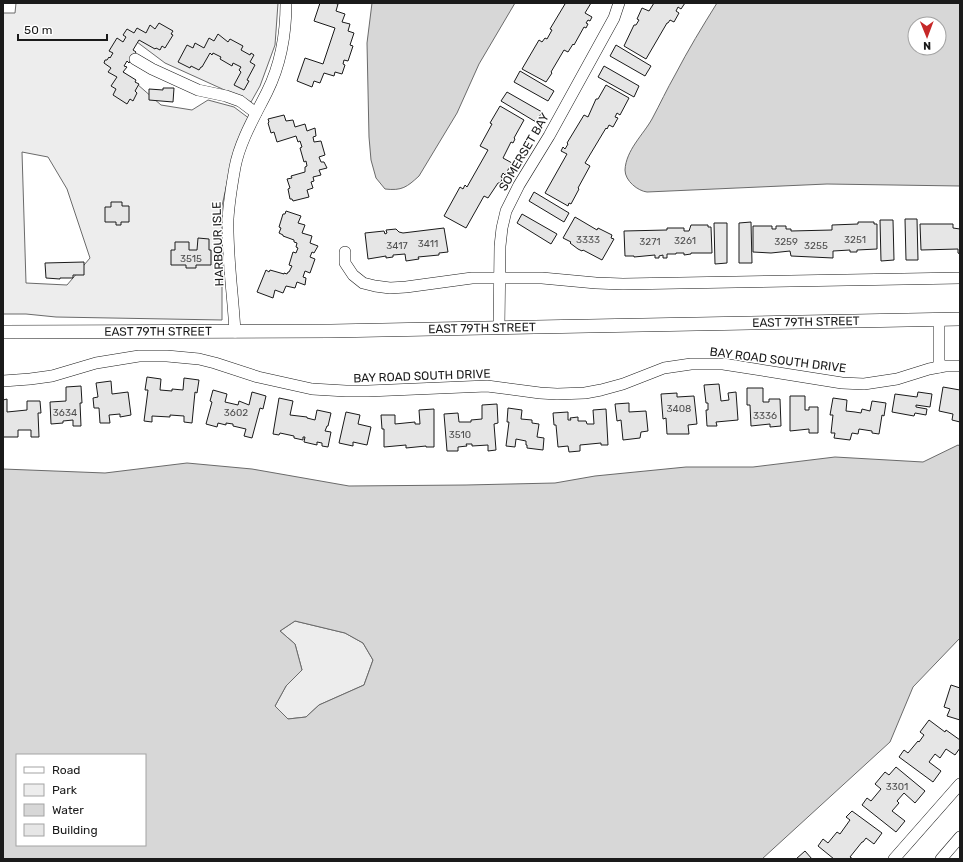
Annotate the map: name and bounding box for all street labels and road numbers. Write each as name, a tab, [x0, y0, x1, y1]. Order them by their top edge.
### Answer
street label: SOMERSET BAY	[496, 110, 552, 193]
street label: HARBOUR ISLE	[210, 201, 226, 287]
street label: EAST 79TH STREET	[752, 314, 860, 330]
street label: EAST 79TH STREET	[428, 320, 536, 336]
street label: EAST 79TH STREET	[104, 324, 212, 339]
street label: BAY ROAD SOUTH DRIVE	[709, 345, 847, 375]
street label: BAY ROAD SOUTH DRIVE	[353, 367, 491, 385]

